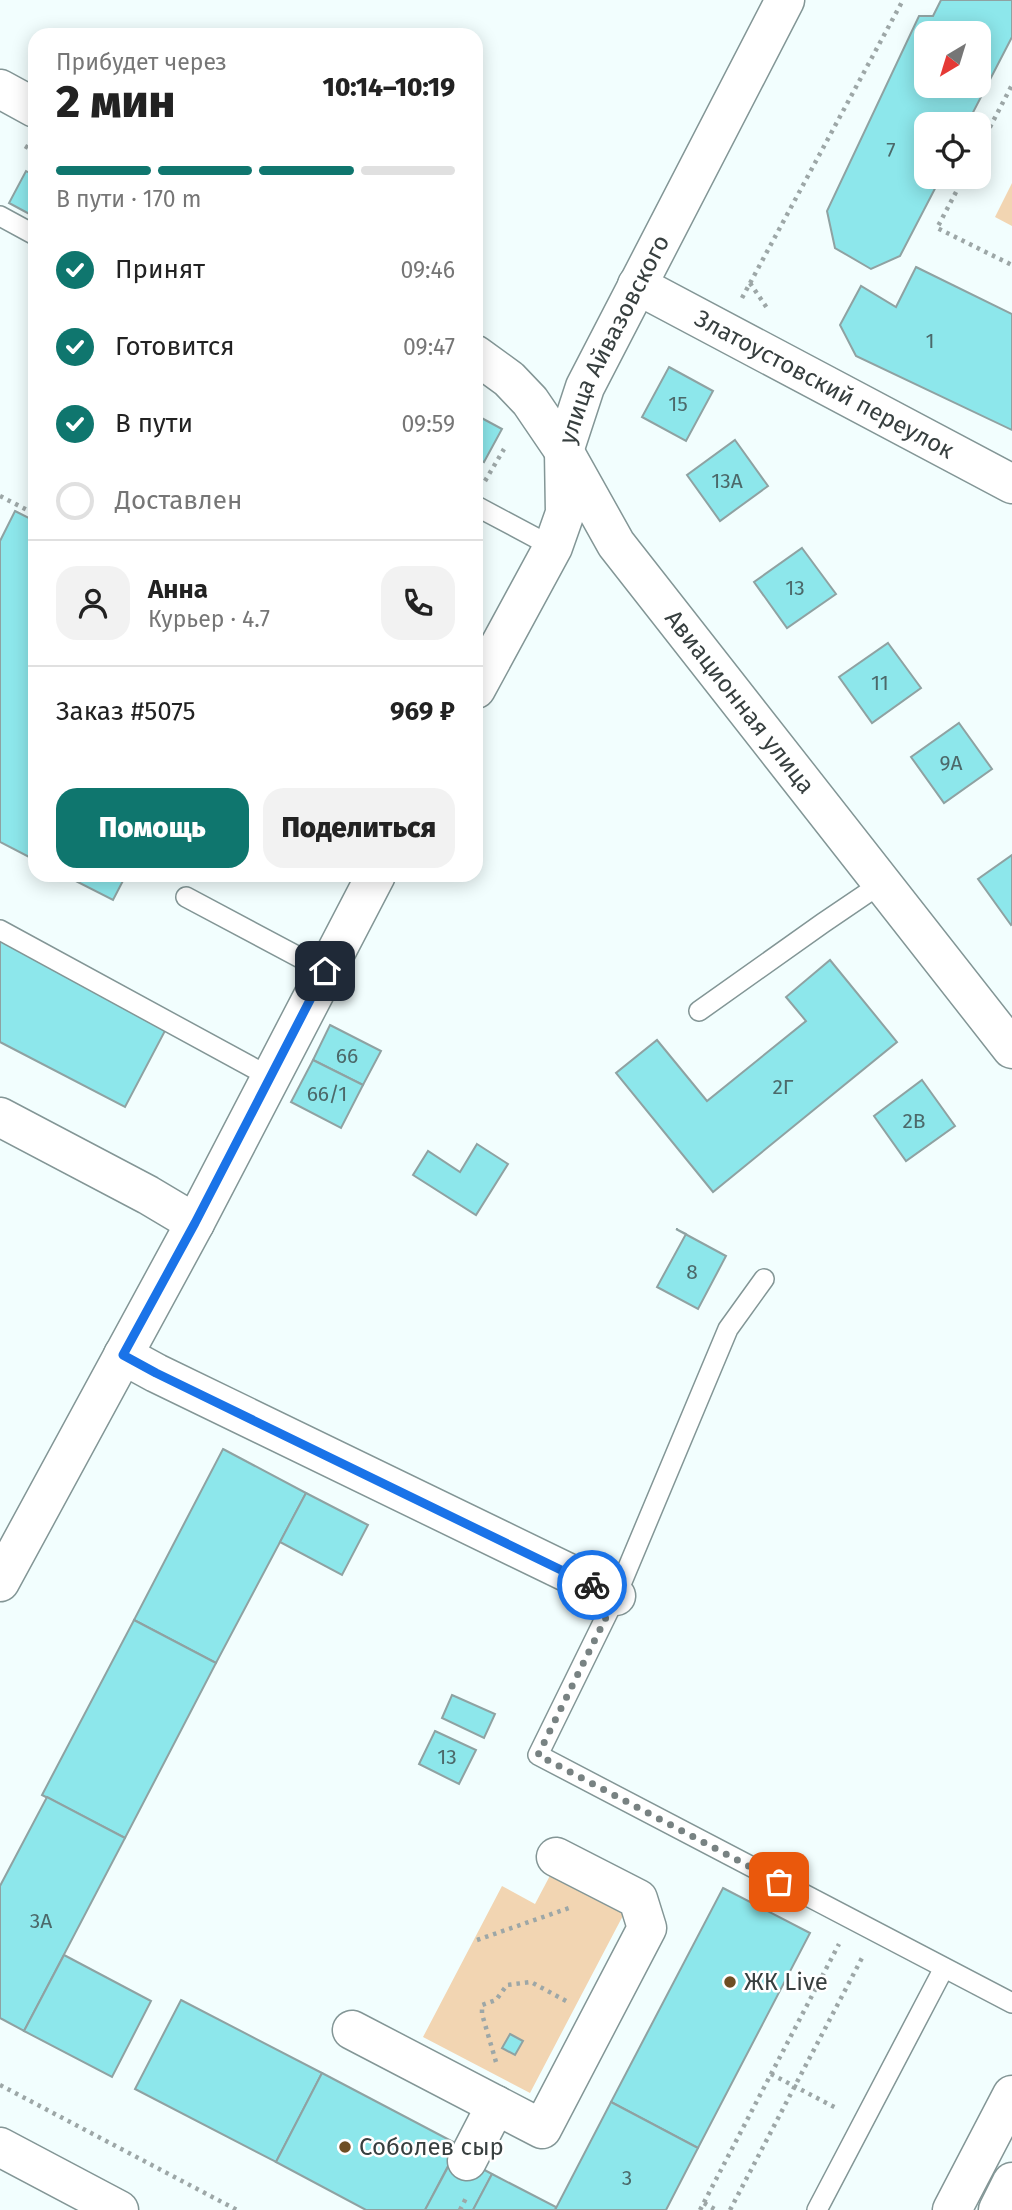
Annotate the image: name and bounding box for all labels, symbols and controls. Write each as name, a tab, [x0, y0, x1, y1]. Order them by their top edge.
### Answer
north arrow	[914, 21, 990, 98]
map controls	[914, 21, 991, 189]
text: Прибудет через	[56, 48, 227, 76]
text: 10:14–10:19	[323, 72, 455, 103]
text: 2 мин	[56, 74, 175, 129]
button: locate	[914, 112, 991, 189]
house number: 7	[886, 137, 896, 163]
text: В пути · 170 m	[56, 185, 201, 213]
street label: улица Айвазовского	[553, 230, 675, 448]
icon: check	[56, 251, 94, 289]
text: Принят	[115, 254, 205, 285]
text: 09:46	[400, 256, 455, 284]
street label: Златоустовский переулок	[690, 304, 959, 465]
icon: check	[56, 328, 94, 366]
house number: 1	[925, 328, 935, 354]
text: Готовится	[115, 331, 235, 362]
text: 09:47	[403, 333, 455, 361]
house number: 15	[668, 391, 688, 417]
icon: check	[56, 405, 94, 443]
text: В пути	[115, 408, 193, 439]
text: 09:59	[401, 410, 455, 438]
house number: 13А	[711, 468, 743, 494]
text: Доставлен	[115, 485, 242, 516]
button: person	[56, 566, 130, 640]
button: phone	[381, 566, 455, 640]
text: Анна	[148, 574, 208, 605]
house number: 13	[785, 575, 805, 601]
text: Курьер · 4.7	[148, 605, 270, 633]
street label: Авиационная улица	[659, 605, 820, 799]
house number: 11	[871, 670, 889, 696]
text: Заказ #5075	[56, 696, 196, 727]
text: 969 ₽	[390, 696, 455, 727]
house number: 9А	[940, 750, 962, 776]
button: Помощь	[56, 788, 249, 868]
button: Поделиться	[263, 788, 455, 868]
pin	[295, 941, 355, 1001]
icon: home	[306, 952, 344, 990]
house number: 66	[336, 1043, 358, 1069]
house number: 2Г	[772, 1074, 794, 1100]
house number: 66/1	[307, 1081, 347, 1107]
house number: 2В	[902, 1108, 926, 1134]
house number: 8	[686, 1259, 698, 1285]
courier	[557, 1550, 627, 1620]
icon: bike	[573, 1566, 611, 1604]
house number: 13	[437, 1744, 457, 1770]
pin	[749, 1852, 809, 1912]
icon: bag	[760, 1863, 798, 1901]
house number: 3А	[30, 1908, 52, 1934]
place label: ЖК Live	[744, 1968, 828, 1996]
marker: ЖК Live	[722, 1974, 738, 1990]
place label: Соболев сыр	[359, 2133, 504, 2161]
marker: Соболев сыр	[337, 2139, 353, 2155]
house number: 3	[622, 2165, 632, 2191]

